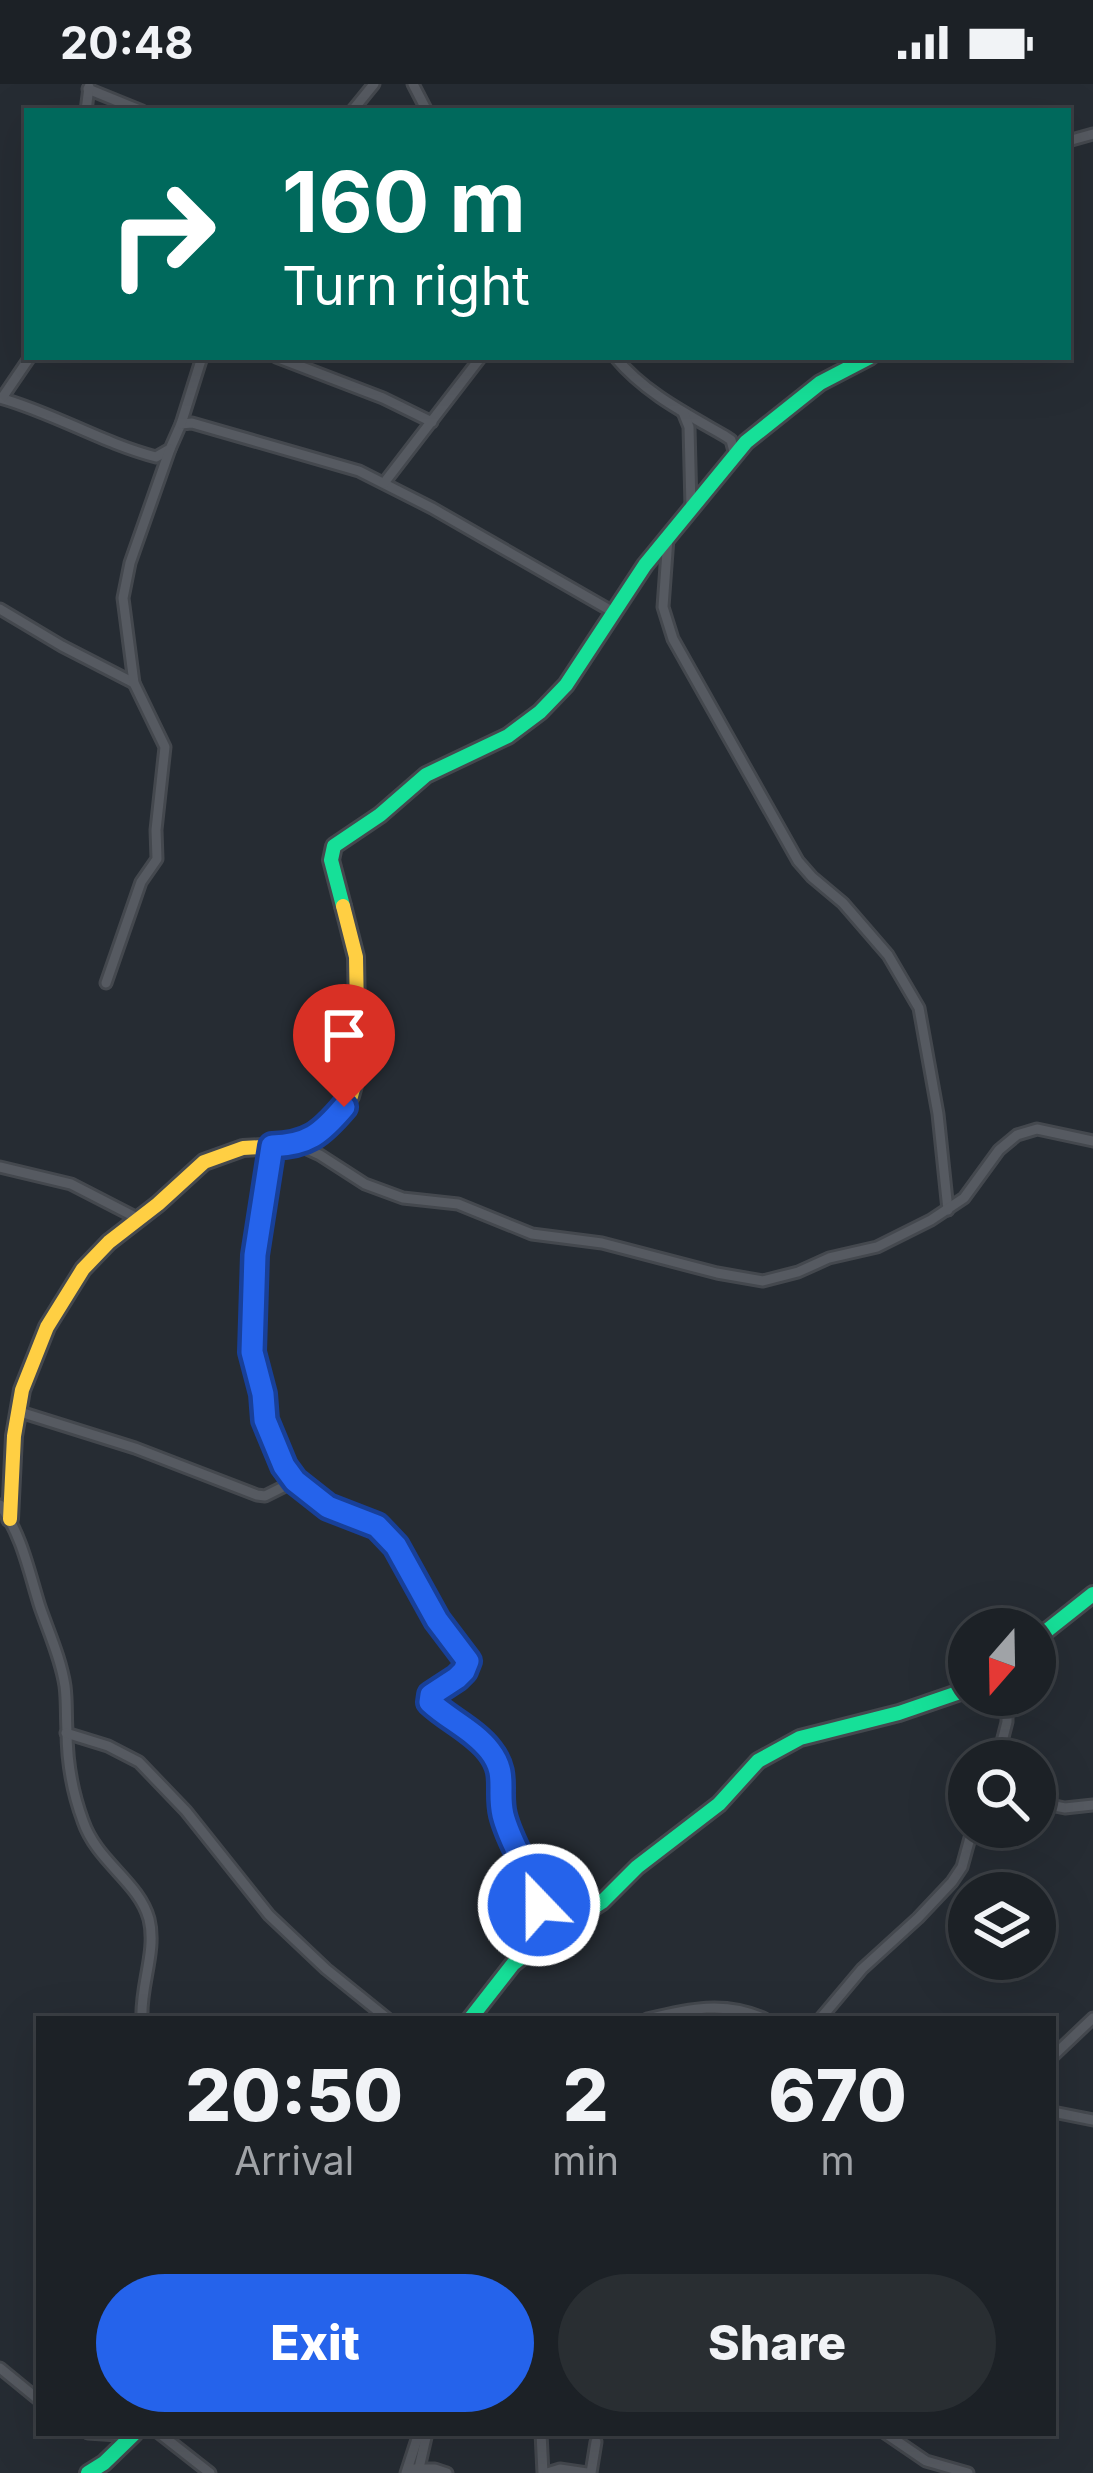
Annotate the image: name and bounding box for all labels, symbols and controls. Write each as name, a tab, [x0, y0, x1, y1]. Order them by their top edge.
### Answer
text: 20:48	[60, 15, 193, 70]
text: 160 m	[282, 151, 526, 252]
icon: right	[84, 156, 240, 312]
text: Turn right	[282, 253, 530, 318]
pin	[293, 984, 395, 1107]
icon: arrive	[311, 1002, 377, 1068]
north arrow	[948, 1608, 1056, 1716]
map controls	[948, 1608, 1056, 1980]
button: search	[948, 1740, 1056, 1848]
position arrow	[476, 1842, 602, 1968]
button: layers	[948, 1872, 1056, 1980]
text: 20:50	[185, 2051, 403, 2138]
text: 2	[563, 2051, 609, 2138]
text: 670	[768, 2051, 907, 2138]
text: Arrival	[234, 2137, 354, 2184]
text: min	[552, 2137, 619, 2184]
text: m	[820, 2137, 855, 2184]
button: Exit	[96, 2274, 534, 2412]
button: Share	[558, 2274, 996, 2412]

